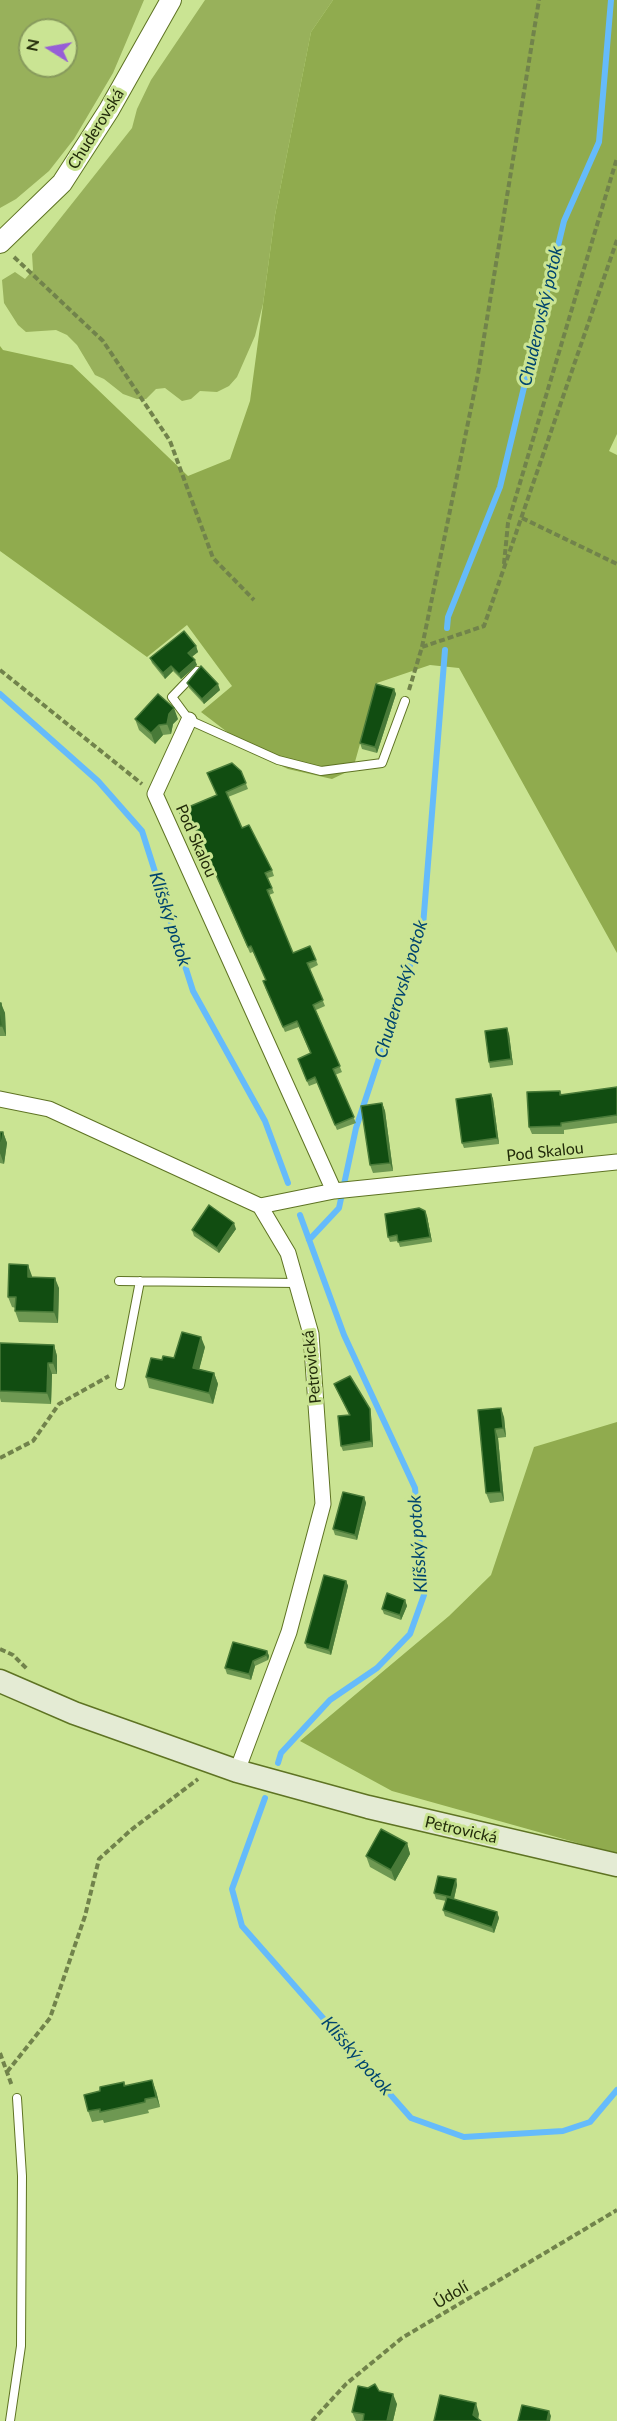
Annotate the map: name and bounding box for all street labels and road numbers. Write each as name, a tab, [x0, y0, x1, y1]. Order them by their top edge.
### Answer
street label: Chuderovská	[64, 85, 128, 173]
street label: Pod Skalou	[171, 802, 221, 880]
street label: Pod Skalou	[505, 1138, 585, 1166]
street label: Petrovická	[299, 1329, 325, 1405]
street label: Petrovická	[423, 1812, 499, 1848]
street label: Údolí	[430, 2277, 472, 2313]

